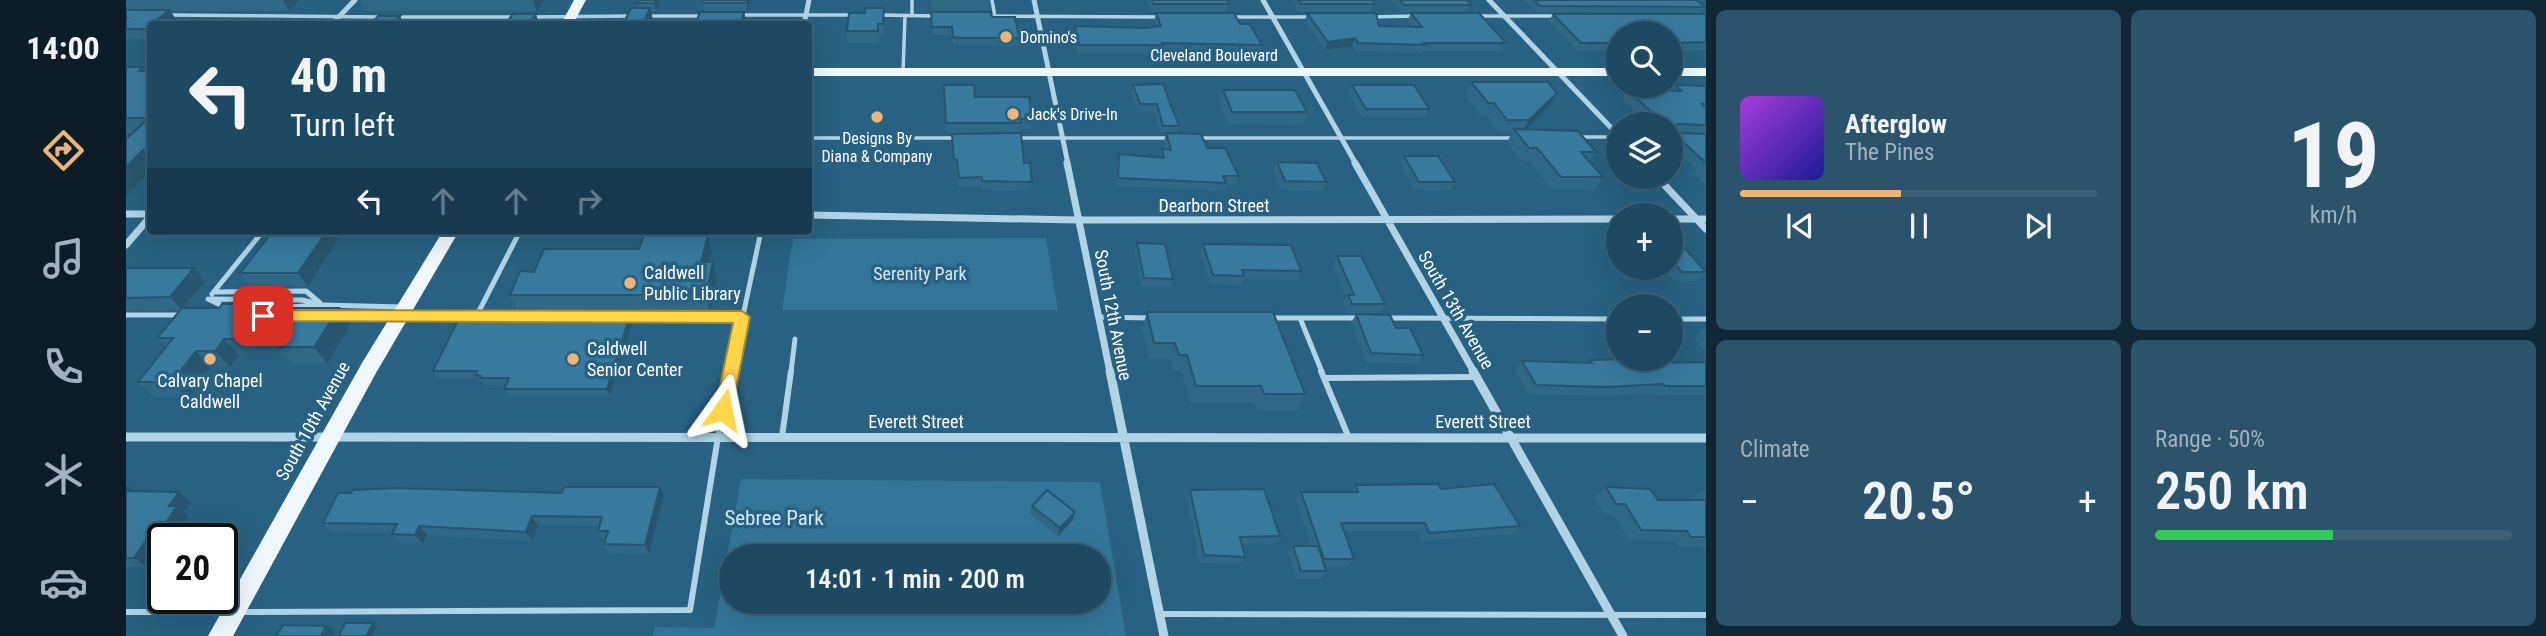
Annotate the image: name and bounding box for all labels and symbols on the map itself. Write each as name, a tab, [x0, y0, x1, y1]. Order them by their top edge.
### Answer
place label: Domino's	[1020, 28, 1077, 47]
marker: Domino's	[998, 29, 1014, 45]
street label: Cleveland Boulevard	[1150, 46, 1278, 65]
place label: Jack's Drive-In	[1027, 105, 1118, 124]
marker: Jack's Drive-In	[1005, 106, 1021, 122]
marker: Designs By Diana & Company	[869, 109, 885, 125]
place label: Designs By Diana & Company	[821, 129, 933, 166]
street label: Dearborn Street	[1158, 195, 1270, 216]
street label: South 13th Avenue	[1414, 247, 1499, 373]
street label: South 12th Avenue	[1090, 248, 1136, 382]
place label: Caldwell Public Library	[644, 262, 741, 304]
park label: Serenity Park	[873, 263, 967, 284]
marker: Caldwell Public Library	[622, 275, 638, 291]
pin	[233, 286, 293, 346]
place label: Caldwell Senior Center	[587, 338, 683, 380]
marker: Calvary Chapel Caldwell	[202, 351, 218, 367]
marker: Caldwell Senior Center	[565, 351, 581, 367]
street label: South 10th Avenue	[271, 358, 354, 484]
place label: Calvary Chapel Caldwell	[157, 370, 263, 412]
position arrow	[686, 373, 760, 447]
street label: Everett Street	[868, 411, 964, 432]
street label: Everett Street	[1435, 411, 1531, 432]
park label: Sebree Park	[724, 506, 824, 530]
speed limit sign: 20	[147, 523, 238, 614]

